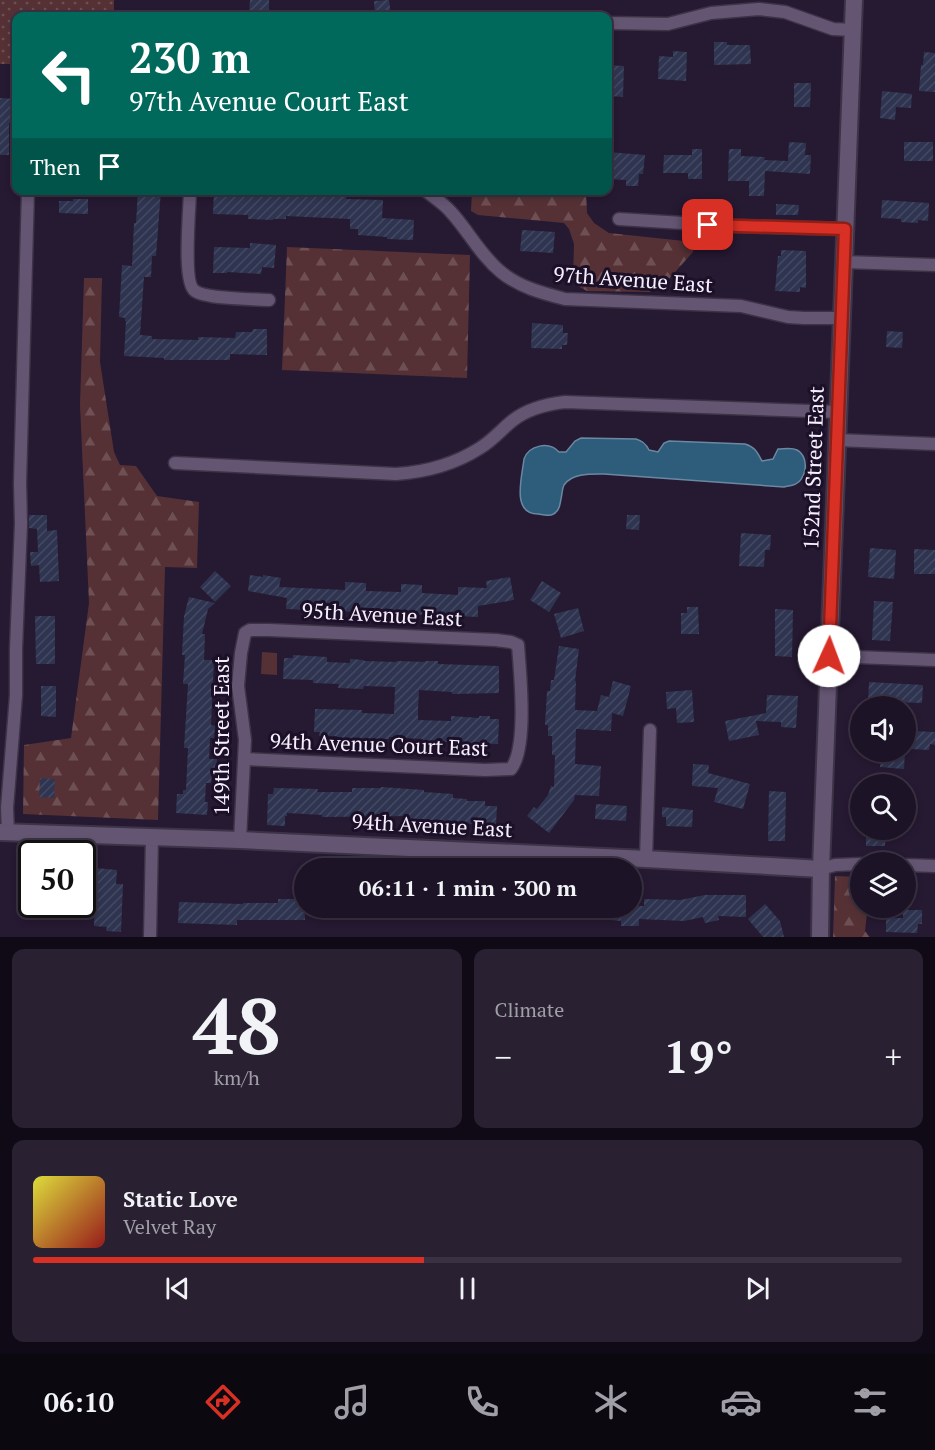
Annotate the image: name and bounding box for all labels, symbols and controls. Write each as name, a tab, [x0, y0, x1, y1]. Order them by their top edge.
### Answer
text: 230 m	[129, 29, 250, 85]
icon: left	[30, 36, 108, 114]
text: 97th Avenue Court East	[129, 83, 409, 119]
icon: arrive	[93, 150, 126, 183]
text: Then	[30, 152, 81, 181]
pin	[682, 199, 733, 250]
icon: arrive	[691, 208, 724, 241]
street label: 97th Avenue East	[552, 259, 714, 299]
street label: 152nd Street East	[796, 385, 830, 550]
street label: 95th Avenue East	[301, 596, 463, 632]
position arrow	[797, 624, 861, 688]
street label: 149th Street East	[207, 656, 235, 816]
map controls	[850, 696, 916, 918]
button: sound	[850, 696, 916, 762]
street label: 94th Avenue Court East	[269, 726, 489, 762]
button: search	[850, 774, 916, 840]
street label: 94th Avenue East	[351, 807, 513, 843]
speed limit sign: 50	[18, 840, 96, 918]
button: layers	[850, 852, 916, 918]
text: 06:11 · 1 min · 300 m	[359, 873, 577, 902]
text: 48	[193, 973, 281, 1076]
text: Climate	[495, 996, 564, 1023]
text: 19°	[664, 1026, 733, 1086]
text: −	[495, 1035, 512, 1078]
text: +	[884, 1035, 902, 1078]
text: km/h	[214, 1064, 260, 1091]
text: Static Love	[123, 1184, 238, 1213]
text: Velvet Ray	[123, 1213, 216, 1240]
icon: previous	[161, 1272, 194, 1305]
icon: pause	[451, 1272, 484, 1305]
icon: next	[741, 1272, 774, 1305]
icon: directions	[202, 1381, 244, 1423]
icon: music	[331, 1381, 373, 1423]
icon: phone	[461, 1381, 503, 1423]
icon: climate	[590, 1381, 632, 1423]
icon: car	[720, 1381, 762, 1423]
icon: filters	[849, 1381, 891, 1423]
text: 06:10	[44, 1384, 114, 1420]

